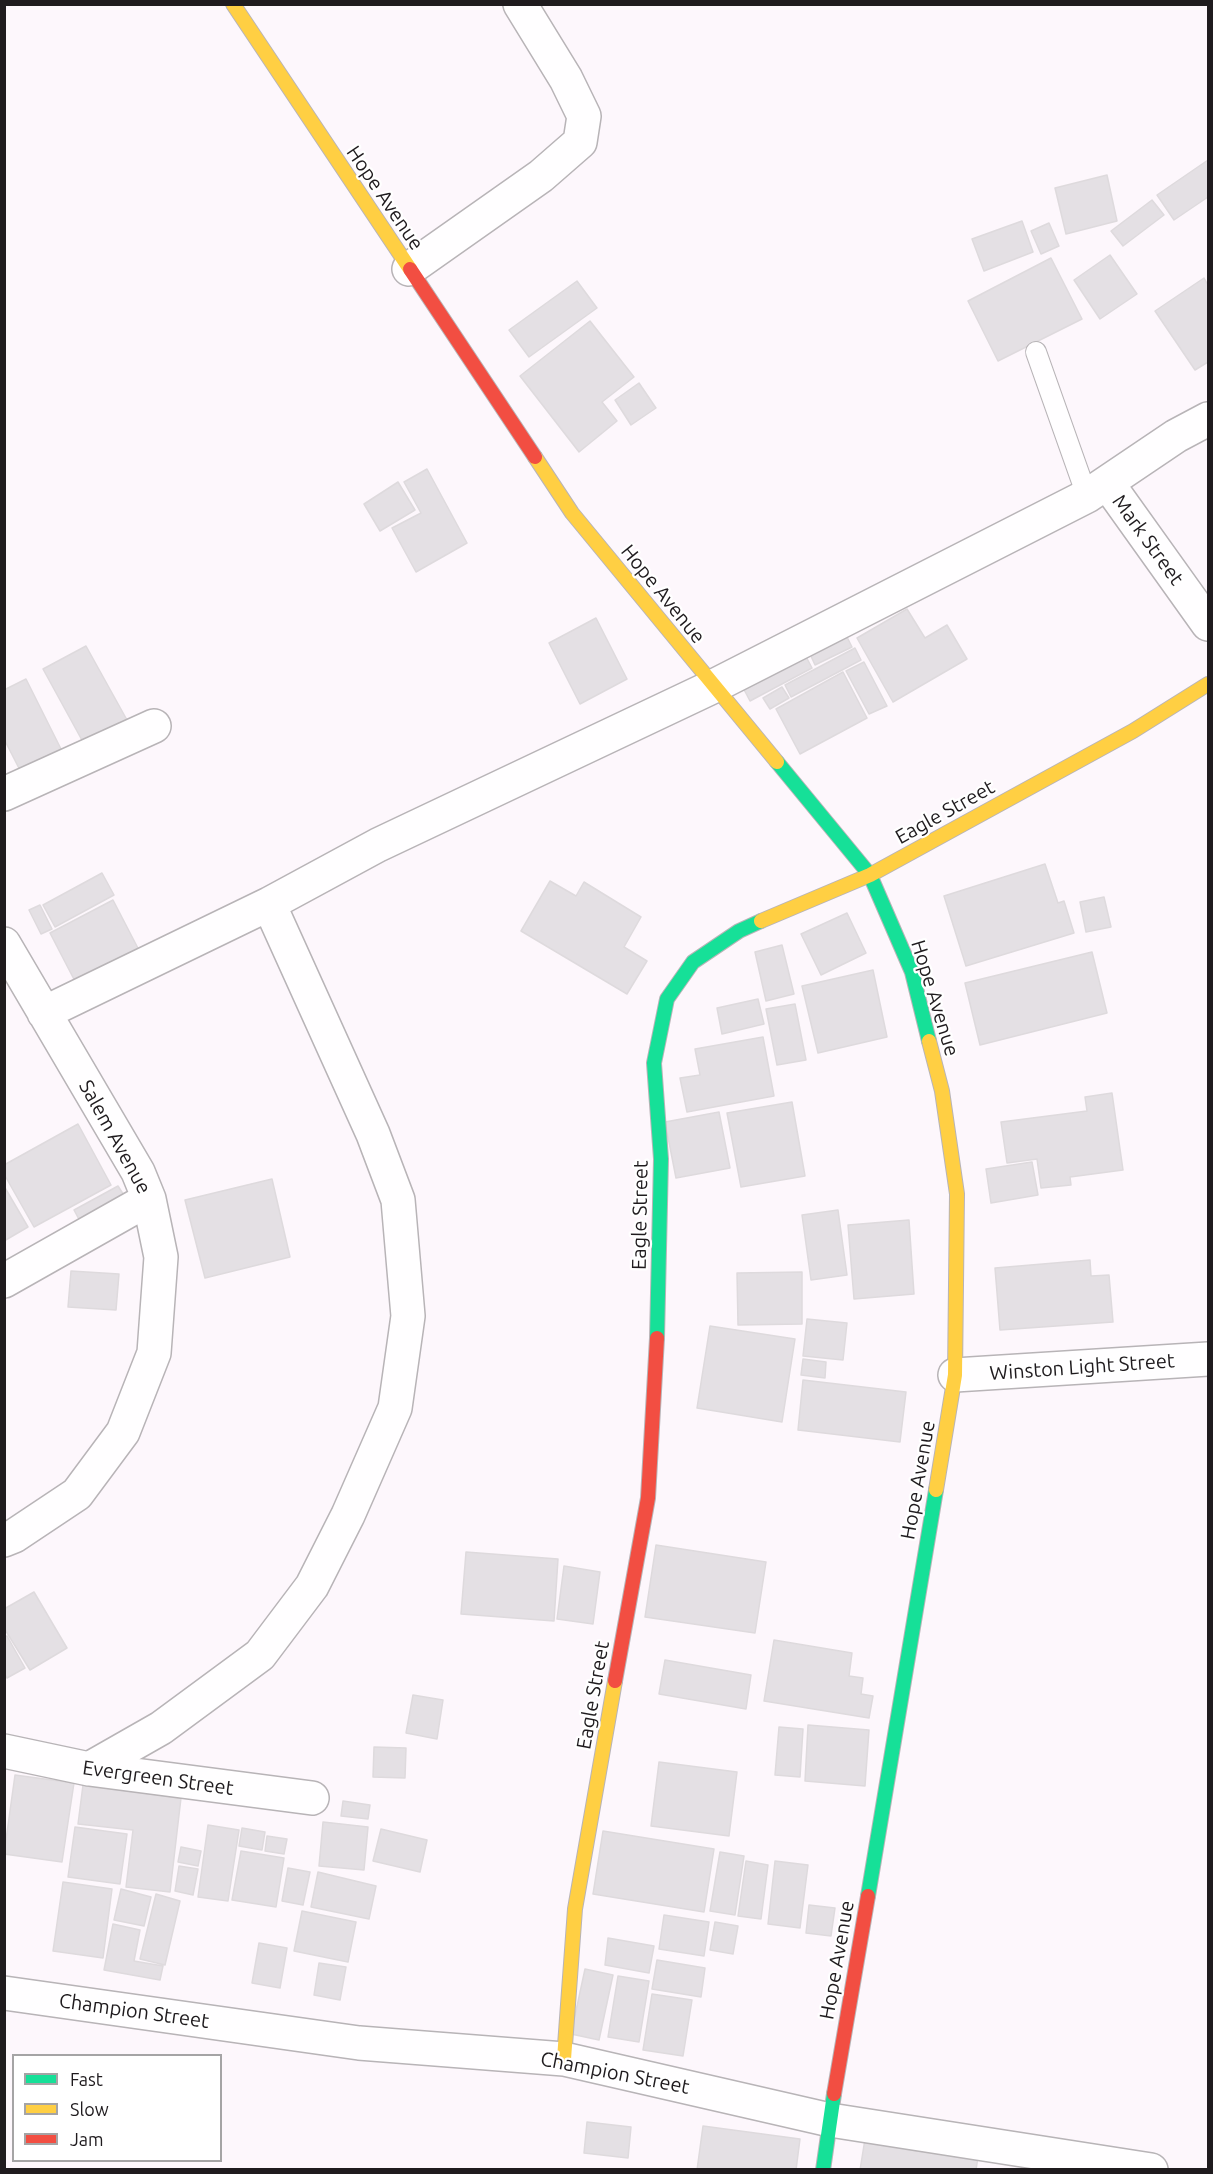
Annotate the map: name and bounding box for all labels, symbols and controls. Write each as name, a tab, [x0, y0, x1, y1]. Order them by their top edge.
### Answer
street label: Hope Avenue	[341, 141, 429, 255]
street label: Mark Street	[1107, 490, 1189, 590]
street label: Hope Avenue	[616, 540, 710, 648]
street label: Eagle Street	[891, 775, 999, 849]
street label: Hope Avenue	[906, 937, 964, 1059]
street label: Salem Avenue	[74, 1076, 156, 1198]
street label: Eagle Street	[627, 1160, 653, 1270]
street label: Winston Light Street	[989, 1349, 1175, 1385]
street label: Hope Avenue	[896, 1419, 940, 1541]
street label: Eagle Street	[572, 1639, 614, 1751]
street label: Evergreen Street	[81, 1756, 235, 1800]
street label: Hope Avenue	[815, 1899, 859, 2021]
street label: Champion Street	[57, 1989, 211, 2033]
street label: Champion Street	[538, 2047, 692, 2099]
legend	[12, 2054, 222, 2162]
text: Fast	[70, 2069, 103, 2089]
text: Slow	[70, 2099, 109, 2119]
text: Jam	[70, 2129, 104, 2149]

